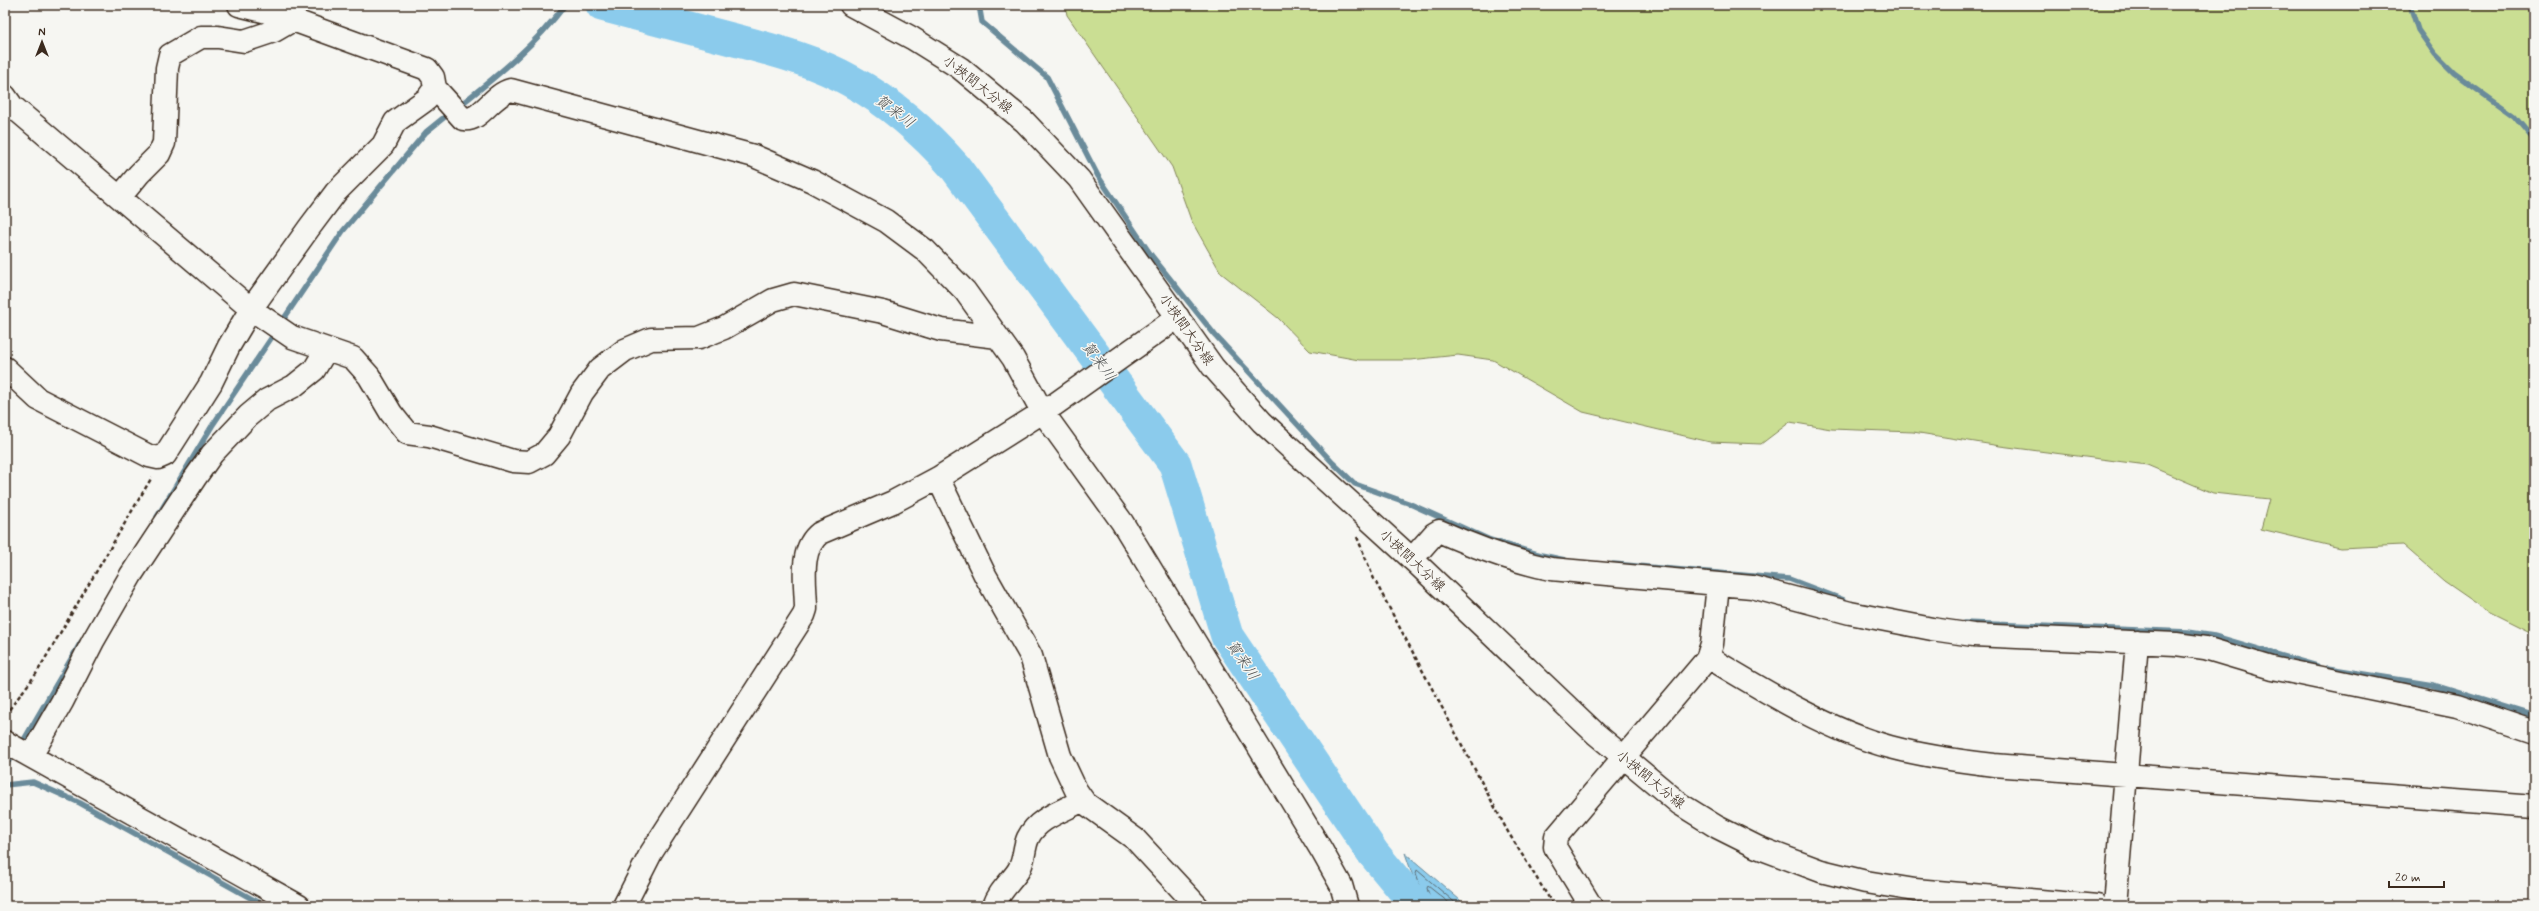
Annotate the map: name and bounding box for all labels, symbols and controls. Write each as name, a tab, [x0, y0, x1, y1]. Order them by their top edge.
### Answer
north arrow	[22, 22, 62, 62]
text: N	[38, 26, 46, 40]
street label: 小挾間大分線	[939, 52, 1016, 118]
water label: 賀来川	[870, 90, 918, 133]
street label: 小挾間大分線	[1155, 290, 1218, 369]
water label: 賀来川	[1077, 338, 1120, 386]
street label: 小挾間大分線	[1375, 526, 1449, 596]
water label: 賀来川	[1221, 636, 1263, 685]
street label: 小挾間大分線	[1612, 746, 1689, 813]
scale bar	[2389, 863, 2444, 889]
text: 20 m	[2395, 870, 2421, 886]

